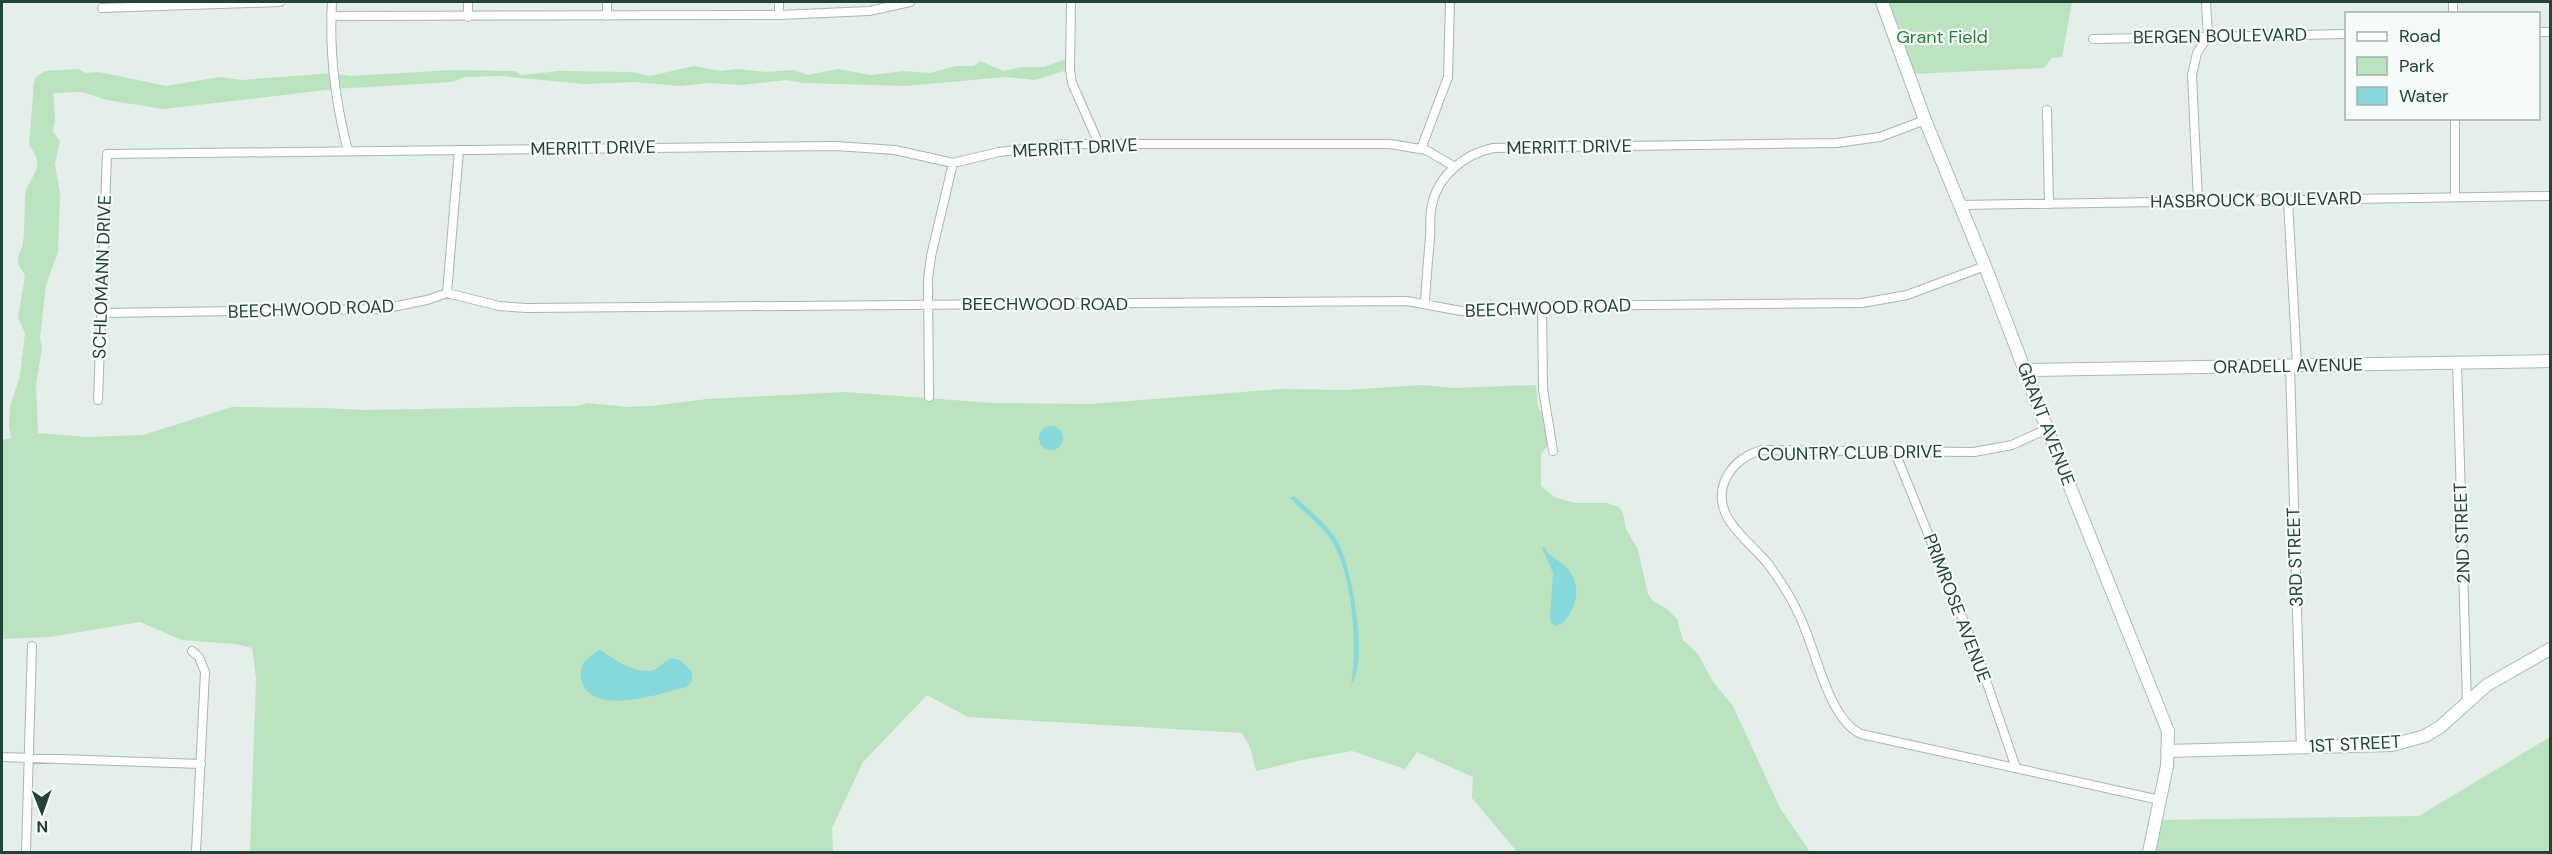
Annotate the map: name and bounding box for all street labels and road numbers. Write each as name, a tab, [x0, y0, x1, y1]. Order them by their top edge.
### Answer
street label: BERGEN BOULEVARD	[2133, 22, 2307, 50]
street label: MERRITT DRIVE	[1012, 133, 1138, 163]
street label: MERRITT DRIVE	[1506, 134, 1632, 160]
street label: MERRITT DRIVE	[530, 135, 656, 161]
street label: HASBROUCK BOULEVARD	[2150, 186, 2362, 214]
street label: SCHLOMANN DRIVE	[87, 195, 117, 359]
street label: BEECHWOOD ROAD	[962, 292, 1128, 316]
street label: BEECHWOOD ROAD	[1464, 293, 1632, 323]
street label: BEECHWOOD ROAD	[227, 294, 395, 324]
street label: ORADELL AVENUE	[2213, 353, 2363, 379]
street label: GRANT AVENUE	[2011, 359, 2081, 489]
street label: COUNTRY CLUB DRIVE	[1757, 439, 1943, 467]
street label: 2ND STREET	[2448, 482, 2476, 584]
street label: 3RD STREET	[2281, 507, 2309, 607]
street label: PRIMROSE AVENUE	[1918, 530, 1996, 686]
street label: 1ST STREET	[2308, 730, 2402, 758]

